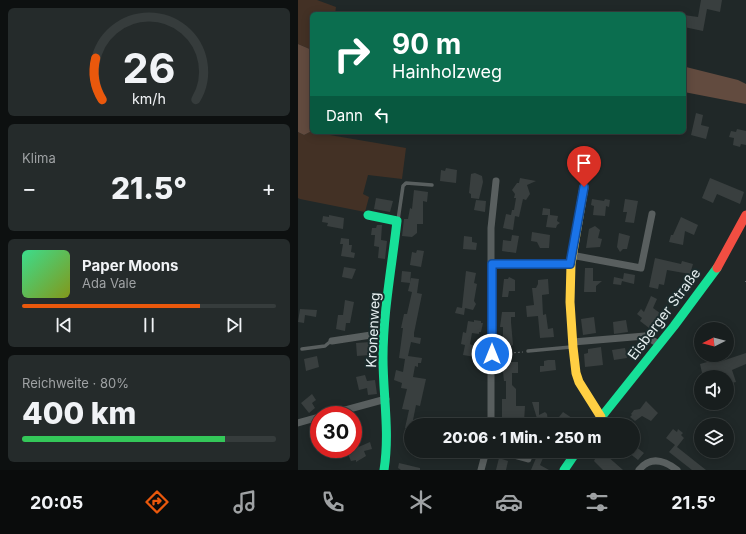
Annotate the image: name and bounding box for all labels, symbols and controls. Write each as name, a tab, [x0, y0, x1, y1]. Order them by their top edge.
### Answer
text: 90 m	[392, 27, 461, 61]
icon: right	[326, 28, 378, 80]
text: 26	[122, 43, 176, 93]
text: Hainholzweg	[392, 61, 502, 82]
text: km/h	[132, 89, 166, 106]
icon: left	[371, 104, 393, 126]
text: Dann	[326, 106, 363, 125]
pin	[567, 146, 601, 187]
text: Klima	[22, 150, 56, 166]
icon: arrive	[573, 152, 595, 174]
text: 21.5°	[111, 170, 187, 206]
text: −	[22, 175, 37, 201]
text: +	[261, 175, 276, 201]
text: Paper Moons	[82, 256, 178, 275]
street label: Eisberger Straße	[624, 264, 704, 363]
text: Ada Vale	[82, 275, 136, 291]
street label: Kronenweg	[362, 292, 383, 368]
icon: previous	[53, 314, 75, 336]
icon: pause	[138, 314, 160, 336]
icon: next	[223, 314, 245, 336]
north arrow	[694, 322, 734, 362]
map controls	[694, 322, 734, 458]
position arrow	[471, 333, 513, 375]
button: sound	[694, 370, 734, 410]
text: Reichweite · 80%	[22, 375, 129, 391]
text: 400 km	[22, 395, 136, 431]
speed limit sign: 30	[310, 406, 362, 458]
button: layers	[694, 418, 734, 458]
text: 20:06 · 1 Min. · 250 m	[443, 428, 601, 447]
icon: directions	[143, 488, 171, 516]
icon: music	[231, 488, 259, 516]
icon: phone	[319, 488, 347, 516]
icon: climate	[407, 488, 435, 516]
icon: car	[495, 488, 523, 516]
icon: filters	[583, 488, 611, 516]
text: 20:05	[30, 492, 83, 513]
text: 21.5°	[671, 492, 716, 513]

